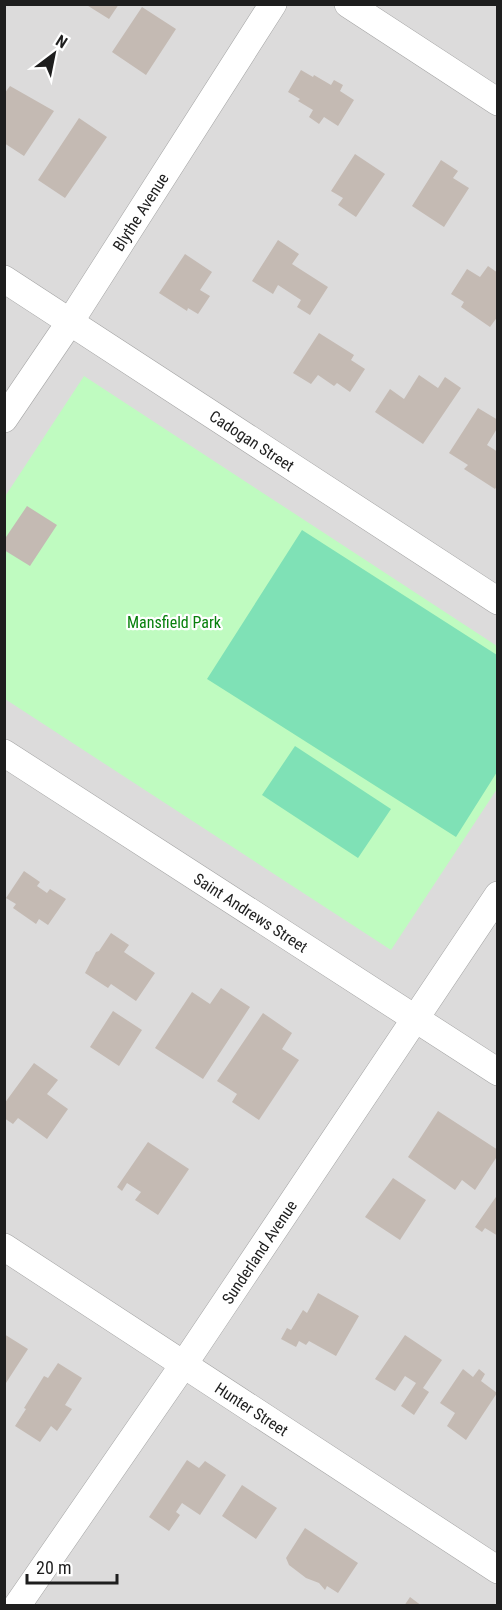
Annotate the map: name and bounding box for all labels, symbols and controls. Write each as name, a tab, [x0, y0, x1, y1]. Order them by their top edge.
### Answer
north arrow	[24, 24, 84, 84]
text: N	[52, 31, 71, 52]
street label: Blythe Avenue	[109, 170, 173, 255]
street label: Cadogan Street	[206, 407, 298, 476]
park label: Mansfield Park	[127, 613, 222, 632]
street label: Saint Andrews Street	[190, 869, 311, 957]
street label: Sunderland Avenue	[218, 1197, 301, 1308]
street label: Hunter Street	[211, 1379, 292, 1440]
scale bar	[27, 1547, 117, 1585]
text: 20 m	[36, 1557, 71, 1578]

